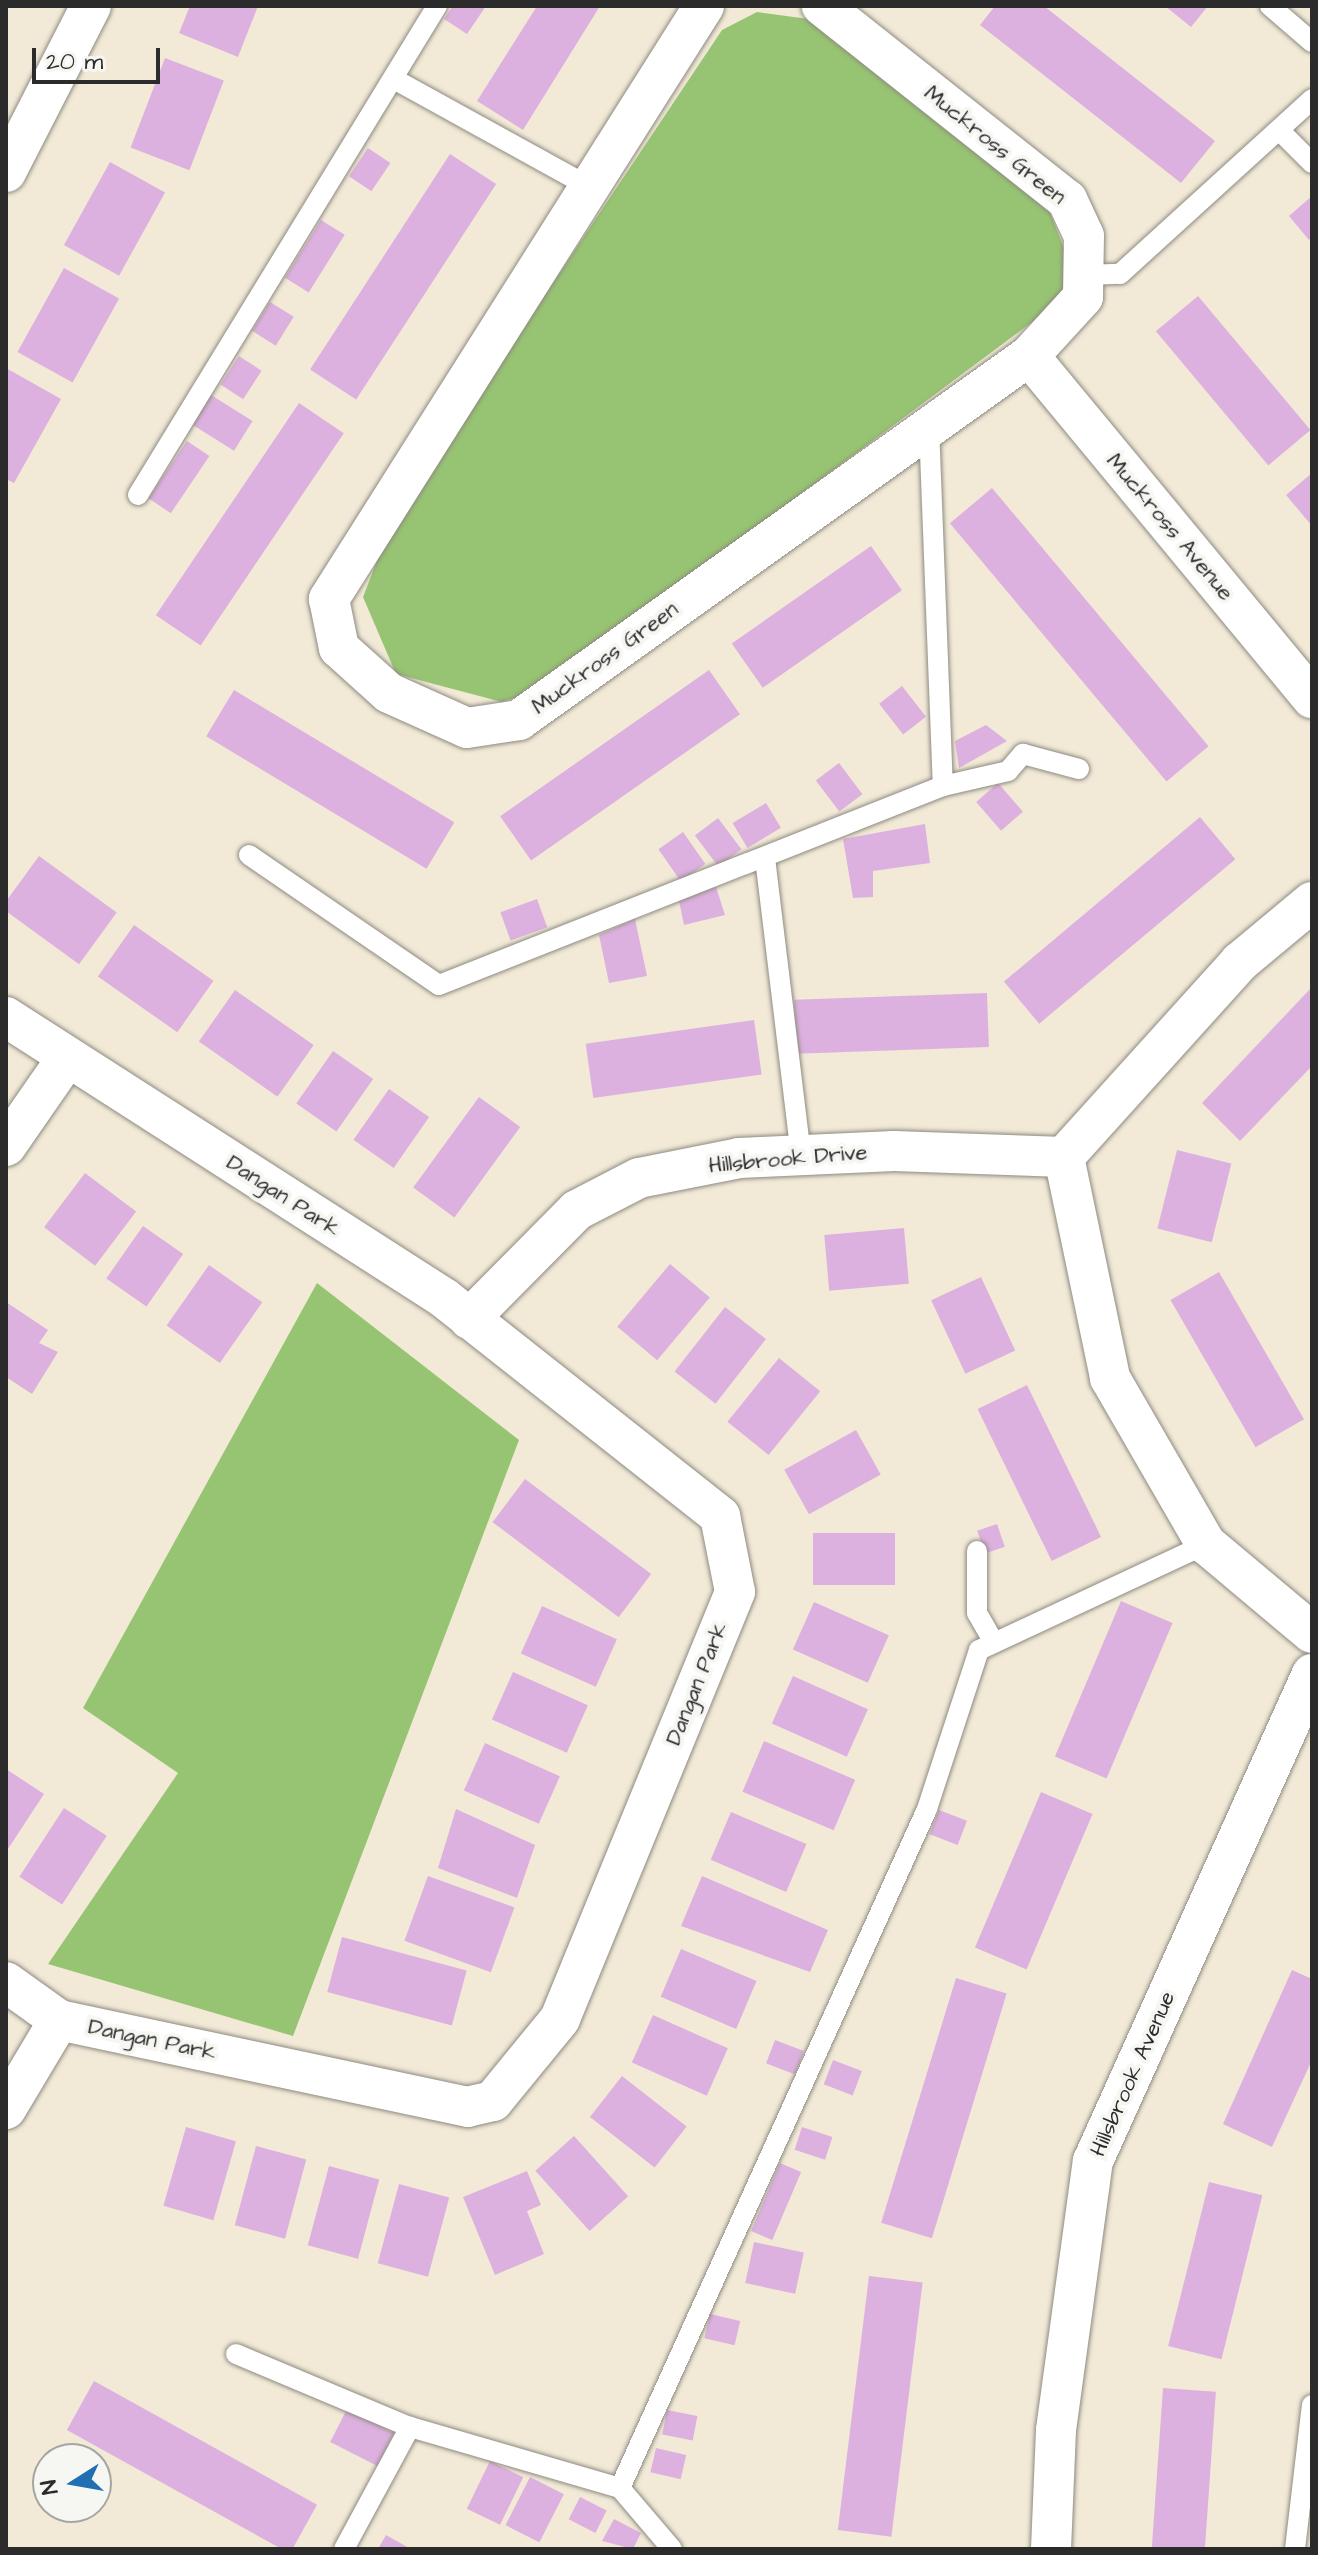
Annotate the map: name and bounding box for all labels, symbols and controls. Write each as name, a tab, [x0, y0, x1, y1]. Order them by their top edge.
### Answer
scale bar	[36, 32, 164, 82]
text: 20 m	[46, 45, 103, 79]
street label: Muckross Green	[919, 80, 1071, 210]
street label: Muckross Avenue	[1101, 448, 1239, 606]
street label: Muckross Green	[527, 596, 683, 720]
street label: Hillsbrook Drive	[708, 1139, 868, 1179]
street label: Dangan Park	[221, 1150, 345, 1242]
street label: Dangan Park	[660, 1619, 734, 1749]
street label: Hillsbrook Avenue	[1085, 1987, 1181, 2161]
street label: Dangan Park	[86, 2014, 218, 2066]
north arrow	[32, 2443, 112, 2523]
text: N	[33, 2478, 66, 2497]

